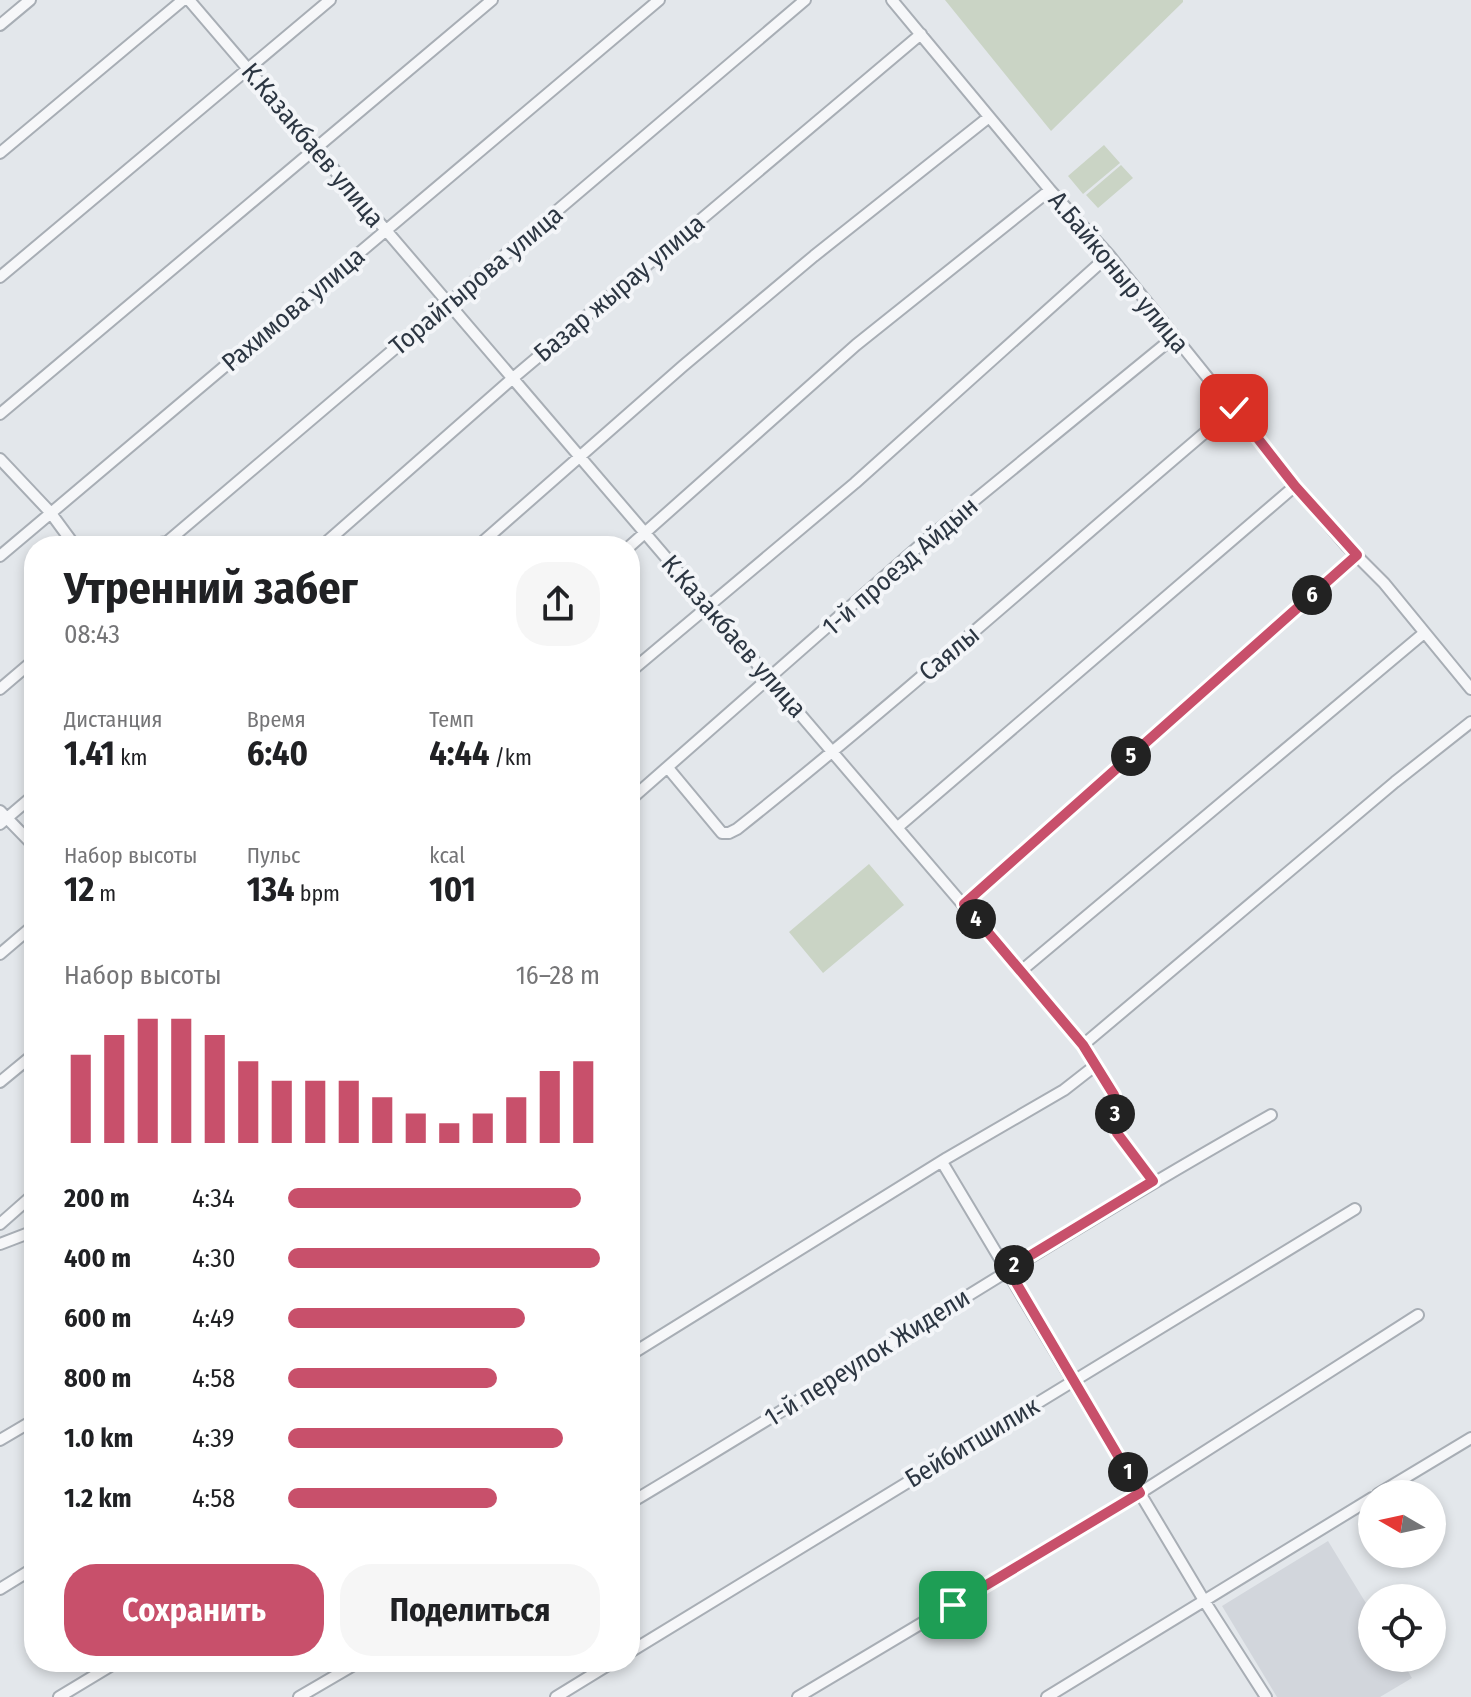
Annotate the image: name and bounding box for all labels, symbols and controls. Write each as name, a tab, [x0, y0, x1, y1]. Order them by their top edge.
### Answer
street label: К.Казакбаев улица	[235, 57, 390, 234]
street label: А.Байконыр улица	[1042, 185, 1195, 359]
street label: Торайгырова улица	[384, 199, 569, 362]
street label: Базар жырау улица	[528, 208, 711, 369]
street label: Рахимова улица	[216, 241, 371, 378]
pin	[1200, 374, 1268, 442]
icon: check	[1212, 386, 1256, 430]
street label: 1-й проезд Айдын	[816, 490, 984, 642]
street label: К.Казакбаев улица	[655, 549, 813, 724]
text: Утренний забег	[64, 562, 358, 615]
button: share	[516, 562, 600, 646]
pin: 6	[1292, 575, 1332, 615]
text: 6	[1306, 581, 1318, 608]
text: 08:43	[64, 619, 120, 650]
street label: Саялы	[913, 619, 986, 688]
text: Дистанция	[64, 706, 163, 733]
text: Время	[247, 706, 306, 733]
text: Темп	[429, 706, 474, 733]
text: 1.41	[64, 733, 115, 774]
text: 6:40	[247, 733, 308, 774]
text: 4:44	[429, 733, 489, 774]
pin: 5	[1111, 736, 1151, 776]
text: 5	[1126, 742, 1136, 769]
text: km	[115, 744, 147, 771]
text: /km	[489, 744, 532, 771]
text: Набор высоты	[64, 842, 197, 869]
text: Пульс	[247, 842, 300, 869]
text: kcal	[429, 842, 465, 869]
text: 12	[64, 869, 94, 910]
text: 134	[247, 869, 295, 910]
text: 101	[429, 869, 476, 910]
text: m	[94, 880, 116, 907]
text: bpm	[295, 880, 340, 907]
pin: 4	[956, 899, 996, 939]
text: 4	[970, 905, 982, 932]
text: Набор высоты	[64, 960, 222, 991]
text: 16–28 m	[516, 960, 600, 991]
pin: 3	[1095, 1094, 1135, 1134]
text: 3	[1110, 1100, 1120, 1127]
text: 200 m	[64, 1183, 130, 1214]
text: 4:34	[192, 1183, 235, 1214]
text: 400 m	[64, 1243, 131, 1274]
text: 4:30	[192, 1243, 236, 1274]
pin: 2	[994, 1245, 1034, 1285]
text: 2	[1009, 1251, 1019, 1278]
street label: 1-й переулок Жидели	[759, 1282, 975, 1433]
text: 600 m	[64, 1303, 131, 1334]
text: 4:49	[192, 1303, 235, 1334]
text: 800 m	[64, 1363, 131, 1394]
text: 4:58	[192, 1363, 235, 1394]
street label: Бейбитшилик	[900, 1390, 1045, 1494]
text: 1.0 km	[64, 1423, 133, 1454]
text: 4:39	[192, 1423, 234, 1454]
pin: 1	[1108, 1452, 1148, 1492]
text: 1	[1123, 1458, 1133, 1485]
north arrow	[1358, 1480, 1446, 1568]
map controls	[1358, 1480, 1446, 1672]
text: 1.2 km	[64, 1483, 131, 1514]
text: 4:58	[192, 1483, 235, 1514]
button: Сохранить	[64, 1564, 324, 1656]
button: Поделиться	[340, 1564, 600, 1656]
pin	[919, 1571, 987, 1639]
icon: arrive	[931, 1583, 975, 1627]
button: locate	[1358, 1584, 1446, 1672]

